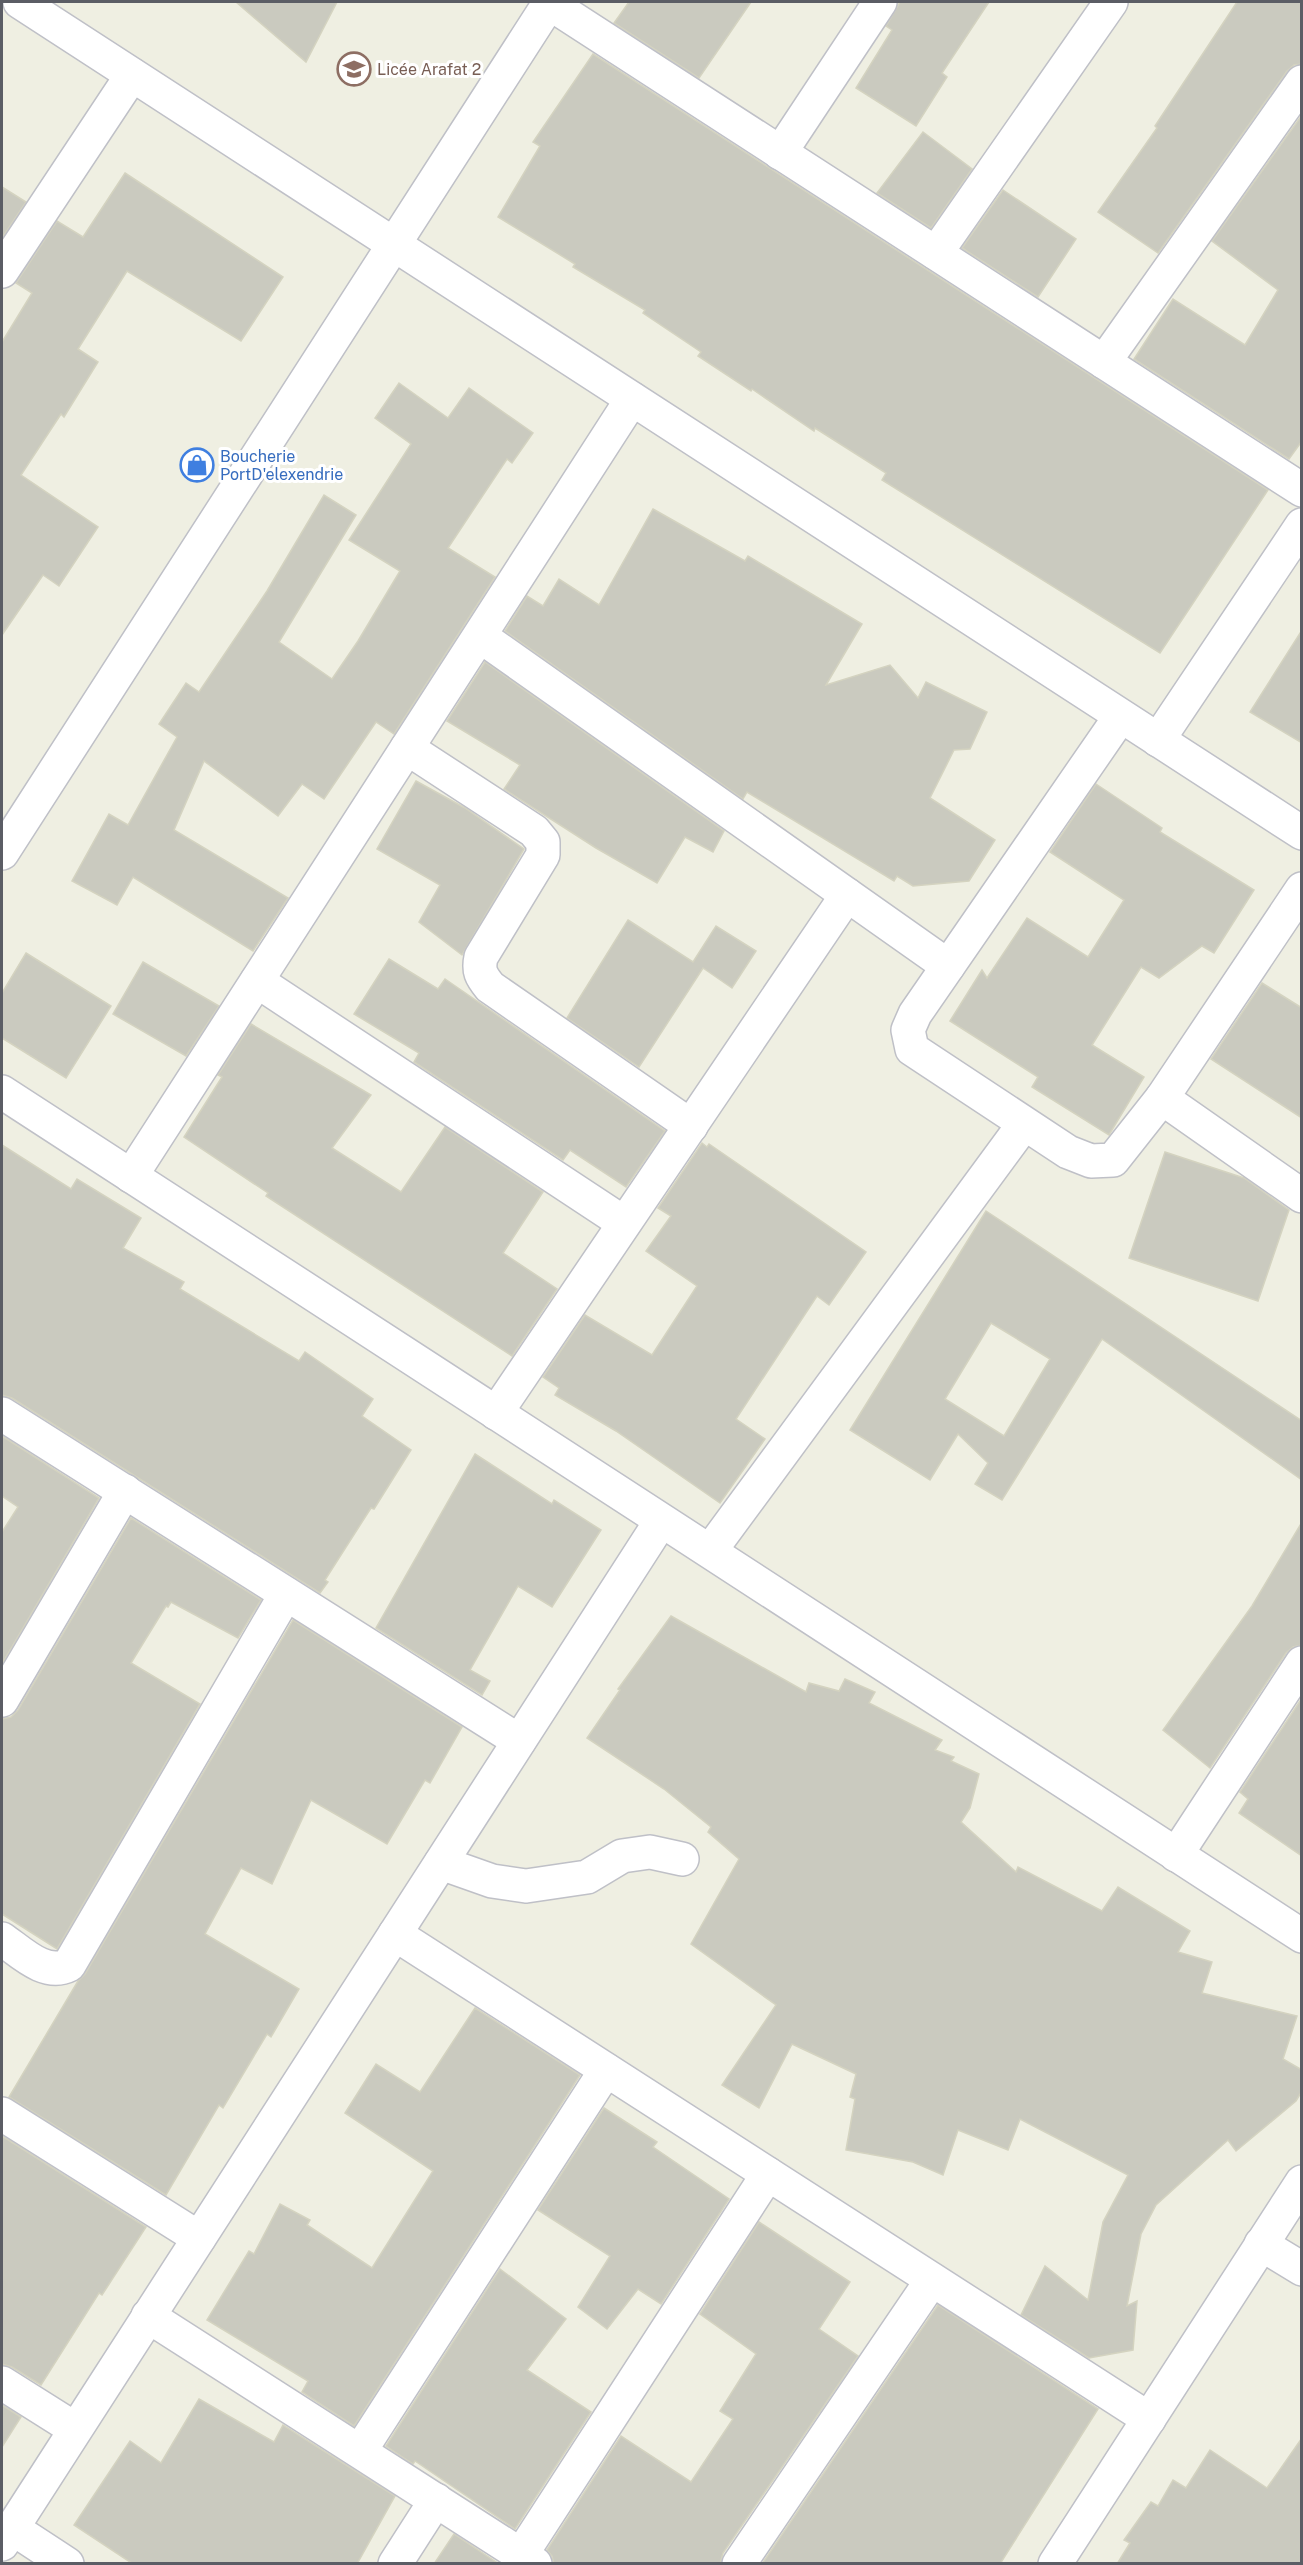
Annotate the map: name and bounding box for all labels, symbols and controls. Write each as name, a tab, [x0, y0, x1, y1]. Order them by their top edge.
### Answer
school or university icon: Licée Arafat 2	[336, 51, 372, 87]
place label: Licée Arafat 2	[377, 60, 481, 79]
shop icon: Boucherie PortD'elexendrie	[179, 447, 215, 483]
place label: Boucherie PortD'elexendrie	[220, 447, 343, 484]

